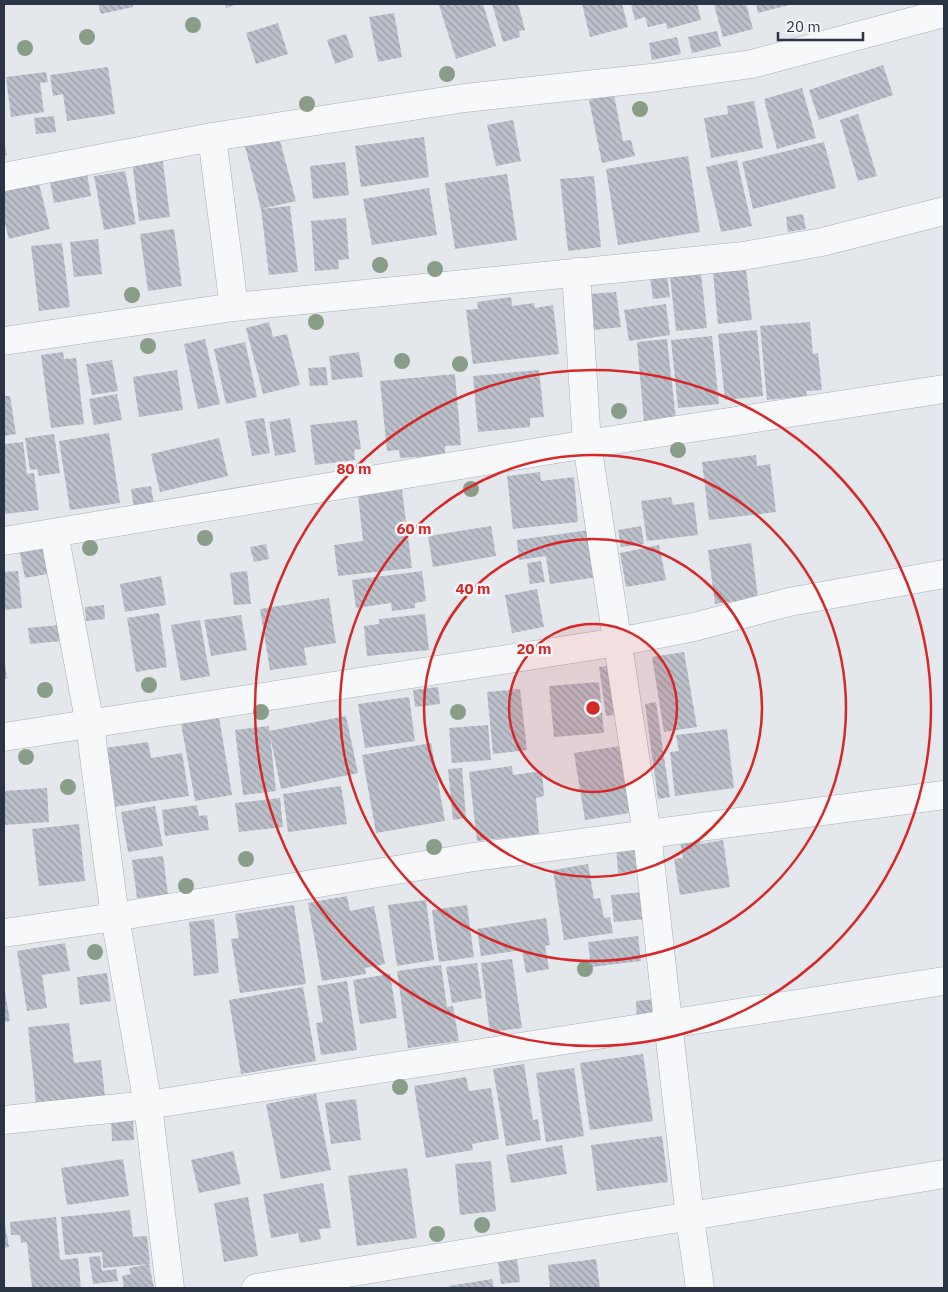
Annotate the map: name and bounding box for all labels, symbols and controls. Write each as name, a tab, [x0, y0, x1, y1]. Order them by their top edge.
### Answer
scale bar	[778, 10, 863, 42]
text: 20 m	[786, 17, 821, 36]
text: 80 m	[337, 459, 371, 478]
text: 60 m	[397, 519, 431, 538]
text: 40 m	[456, 579, 490, 598]
text: 20 m	[517, 639, 551, 658]
centre of rings	[584, 699, 602, 717]

